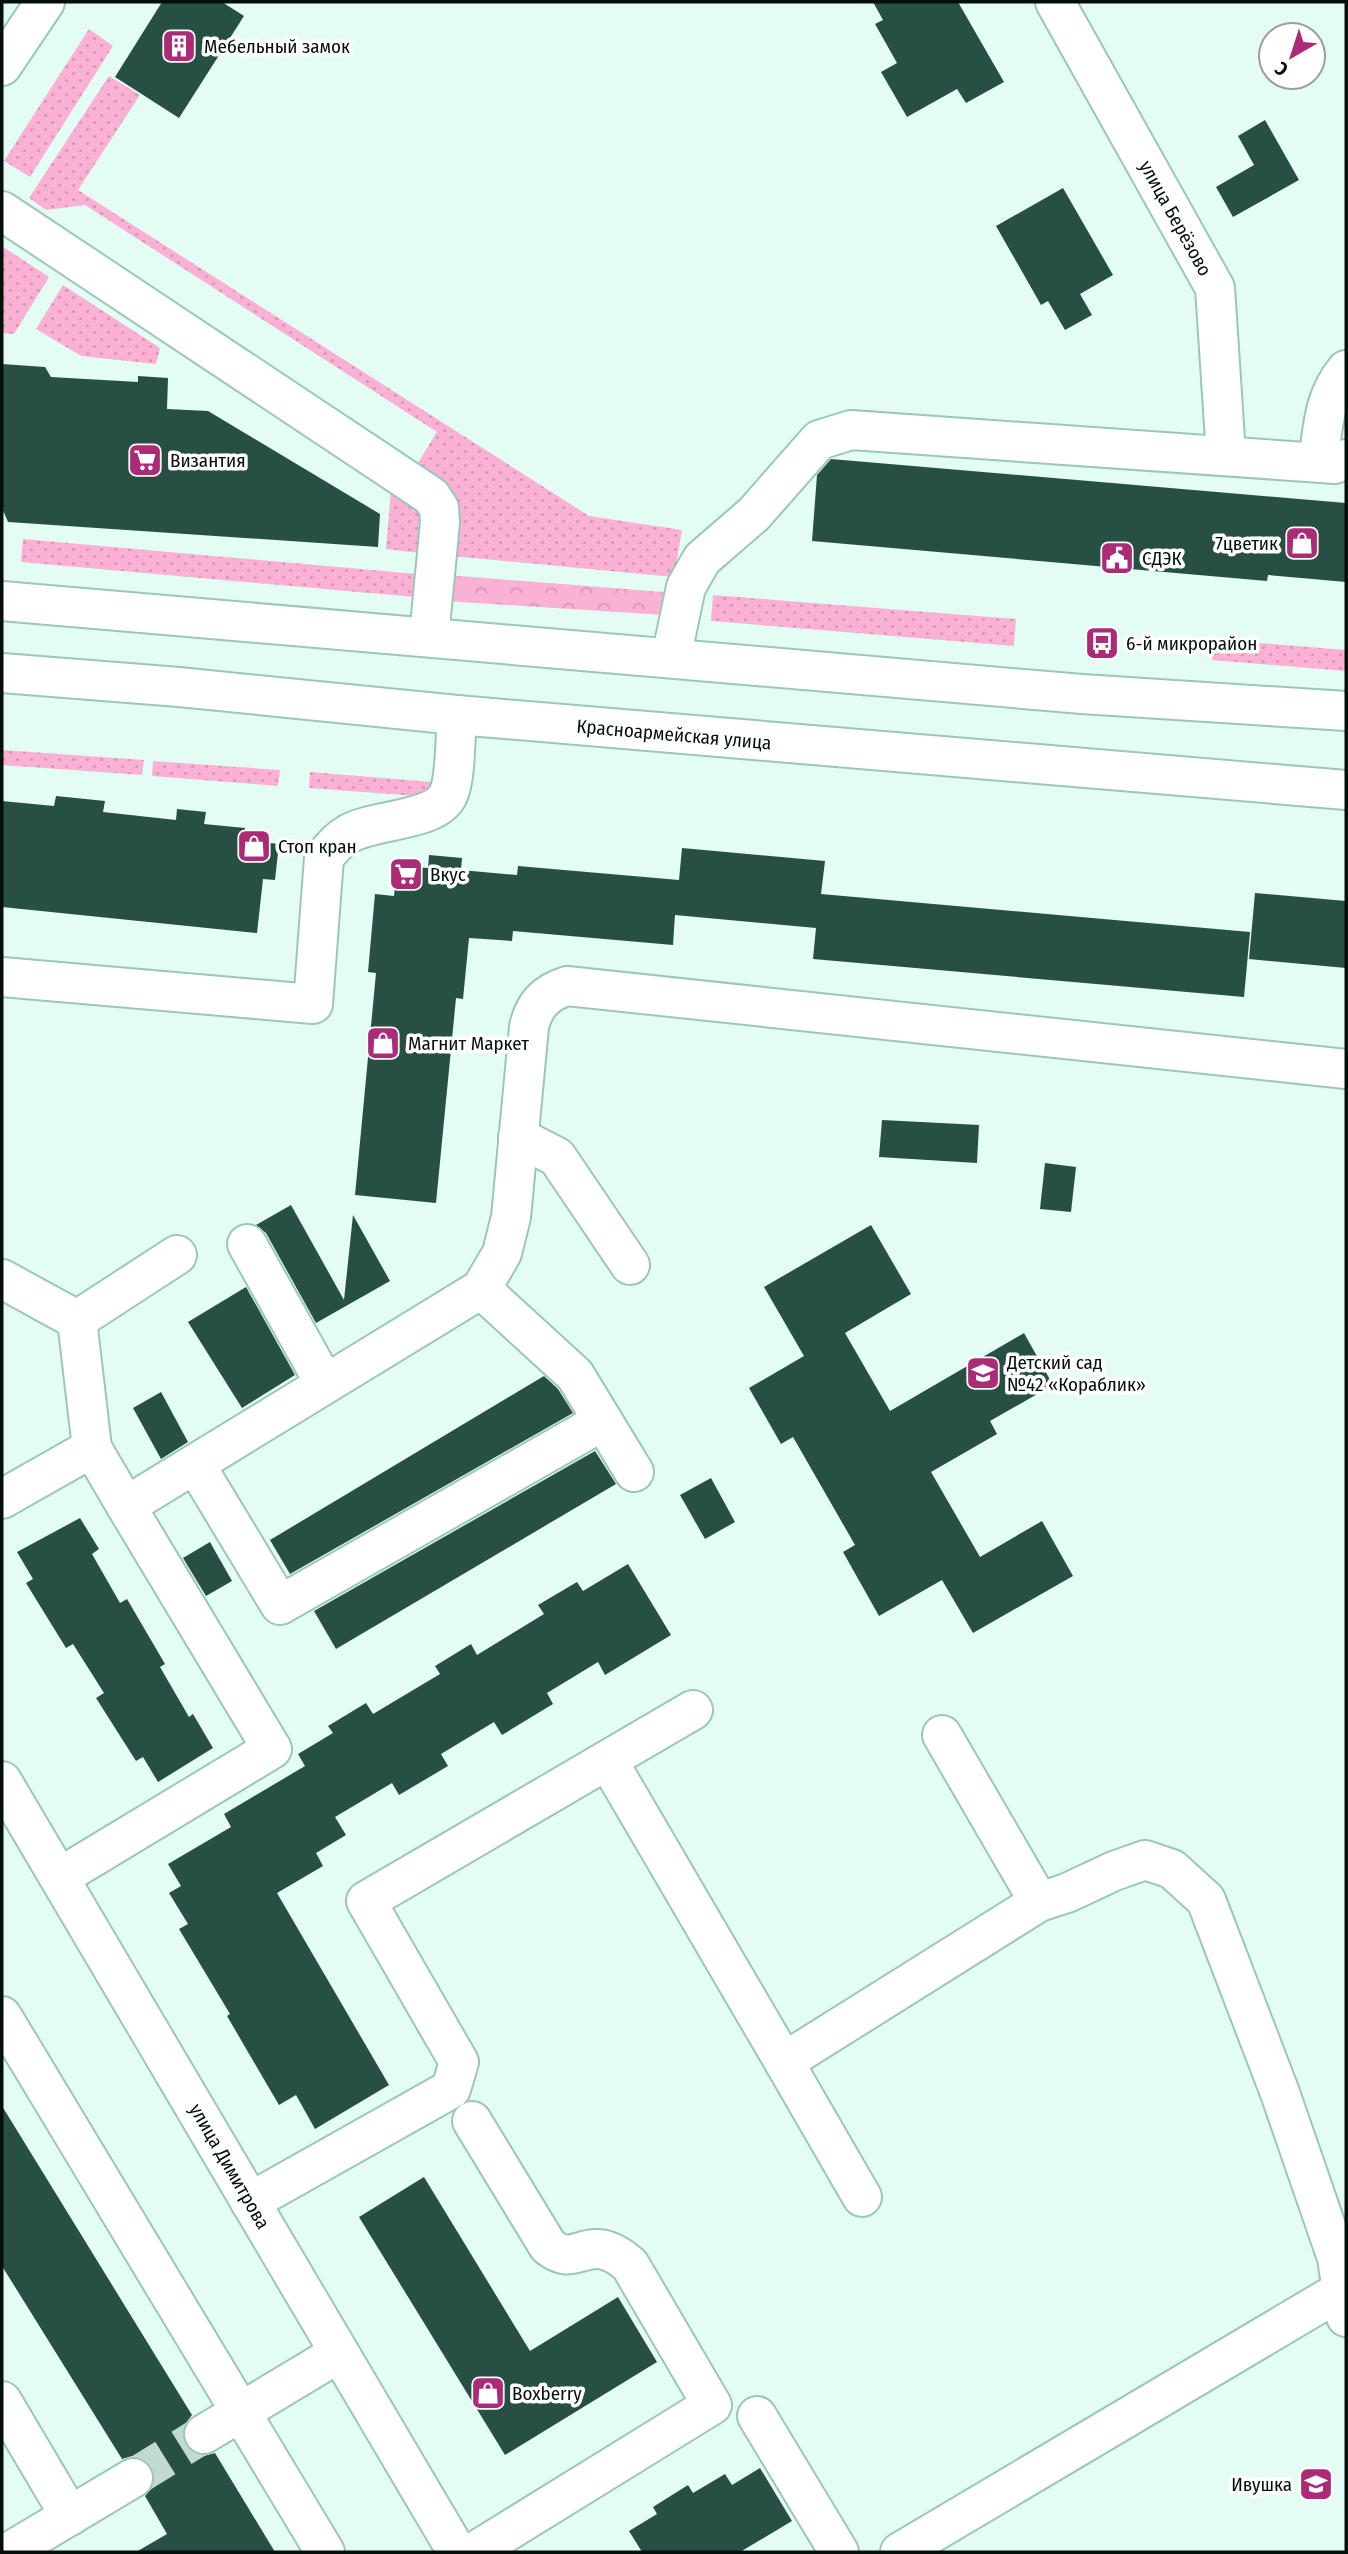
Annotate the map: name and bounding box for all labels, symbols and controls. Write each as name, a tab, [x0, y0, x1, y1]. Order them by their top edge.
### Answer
north arrow	[1257, 21, 1327, 91]
building icon: Мебельный замок	[160, 27, 198, 65]
place label: Мебельный замок	[204, 35, 350, 58]
text: С	[1270, 57, 1293, 81]
street label: улица Берёзово	[1134, 157, 1217, 280]
supermarket icon: Византия	[126, 441, 164, 479]
place label: Византия	[170, 449, 246, 472]
shop icon: 7цветик	[1283, 524, 1321, 562]
place label: 7цветик	[1215, 532, 1278, 555]
public building icon: СДЭК	[1098, 539, 1136, 577]
place label: СДЭК	[1142, 547, 1182, 570]
bus stop icon: 6-й микрорайон	[1083, 624, 1121, 662]
place label: 6-й микрорайон	[1126, 632, 1257, 655]
street label: Красноармейская улица	[576, 715, 772, 754]
shop icon: Стоп кран	[235, 827, 273, 865]
place label: Стоп кран	[278, 835, 357, 858]
supermarket icon: Вкус	[387, 855, 425, 893]
place label: Вкус	[430, 863, 466, 886]
shop icon: Магнит Маркет	[364, 1024, 402, 1062]
place label: Магнит Маркет	[408, 1032, 529, 1055]
place label: Детский сад №42 «Кораблик»	[1006, 1351, 1146, 1396]
school or university icon: Детский сад №42 «Кораблик»	[964, 1354, 1002, 1392]
street label: улица Димитрова	[184, 2099, 275, 2233]
shop icon: Boxberry	[469, 2374, 507, 2412]
place label: Boxberry	[512, 2382, 582, 2405]
school or university icon: Ивушка	[1297, 2465, 1335, 2503]
place label: Ивушка	[1231, 2473, 1292, 2496]

